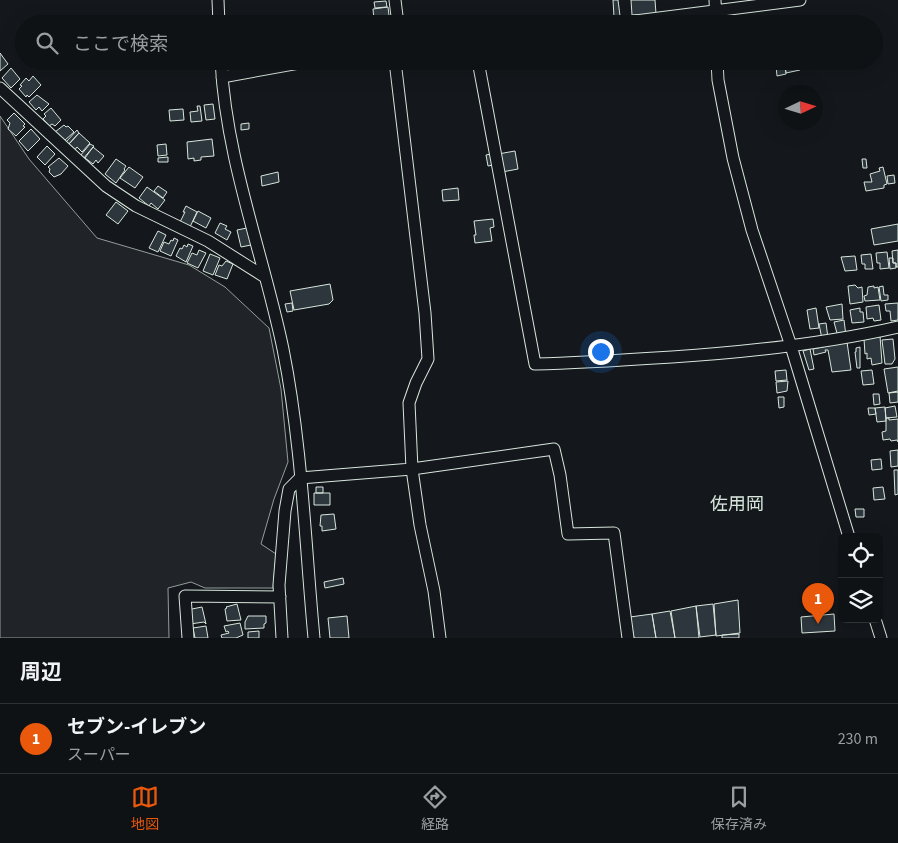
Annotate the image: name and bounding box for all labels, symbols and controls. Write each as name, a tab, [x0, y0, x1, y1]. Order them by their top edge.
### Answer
search box	[15, 15, 883, 70]
icon: search	[33, 29, 61, 57]
text: ここで検索	[73, 31, 168, 58]
north arrow	[778, 85, 823, 130]
your location	[588, 339, 614, 365]
district label: 佐用岡	[710, 492, 764, 517]
map controls	[838, 533, 883, 623]
button: locate	[838, 533, 883, 578]
button: layers	[838, 578, 883, 623]
pin: 1	[802, 583, 834, 624]
text: 周辺	[20, 657, 62, 687]
text: セブン-イレブン	[67, 714, 206, 741]
text: 1	[32, 728, 40, 750]
text: 230 m	[838, 728, 878, 750]
text: スーパー	[67, 744, 131, 766]
tab: 地図	[131, 783, 159, 835]
tab: 経路	[421, 783, 449, 835]
tab: 保存済み	[711, 783, 767, 835]

